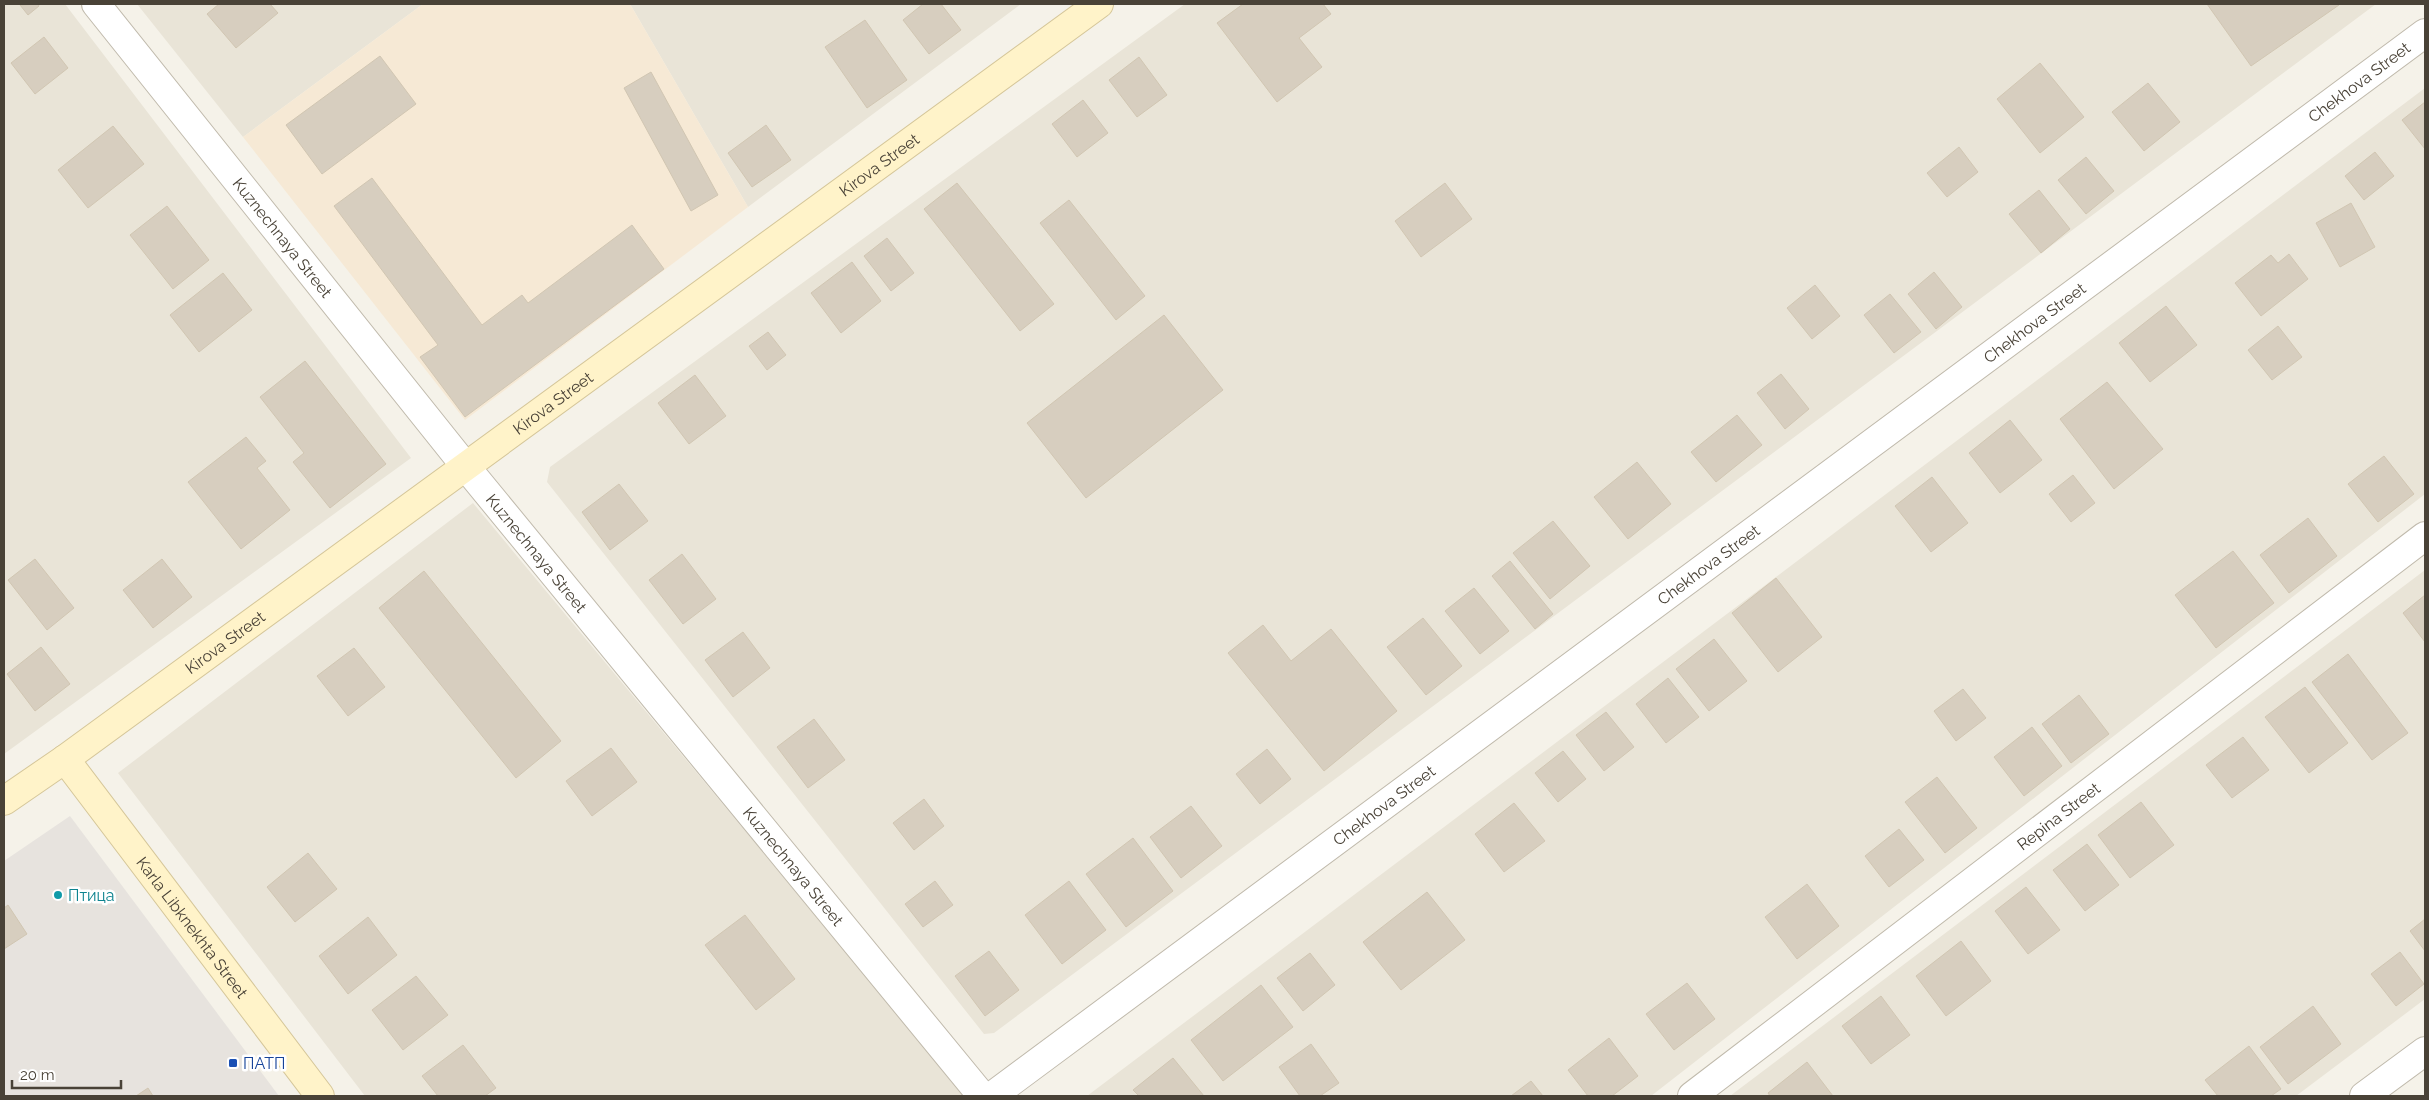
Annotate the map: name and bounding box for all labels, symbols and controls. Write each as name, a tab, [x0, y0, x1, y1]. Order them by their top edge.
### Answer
street label: Chekhova Street	[2304, 38, 2414, 126]
street label: Kirova Street	[835, 129, 923, 200]
street label: Kuznechnaya Street	[229, 174, 337, 302]
street label: Chekhova Street	[1980, 278, 2090, 367]
street label: Kirova Street	[509, 367, 597, 438]
street label: Kuznechnaya Street	[482, 490, 591, 617]
street label: Chekhova Street	[1654, 520, 1764, 609]
street label: Kirova Street	[181, 607, 269, 678]
street label: Chekhova Street	[1329, 761, 1439, 849]
street label: Repina Street	[2013, 778, 2104, 854]
street label: Kuznechnaya Street	[739, 803, 848, 930]
street label: Karla Libknekhta Street	[133, 853, 252, 1002]
place label: Птица	[68, 886, 115, 905]
marker: Птица	[52, 889, 64, 901]
place label: ПАТП	[243, 1054, 285, 1073]
marker: ПАТП	[227, 1057, 239, 1069]
scale bar	[12, 1058, 121, 1090]
text: 20 m	[20, 1066, 55, 1084]

